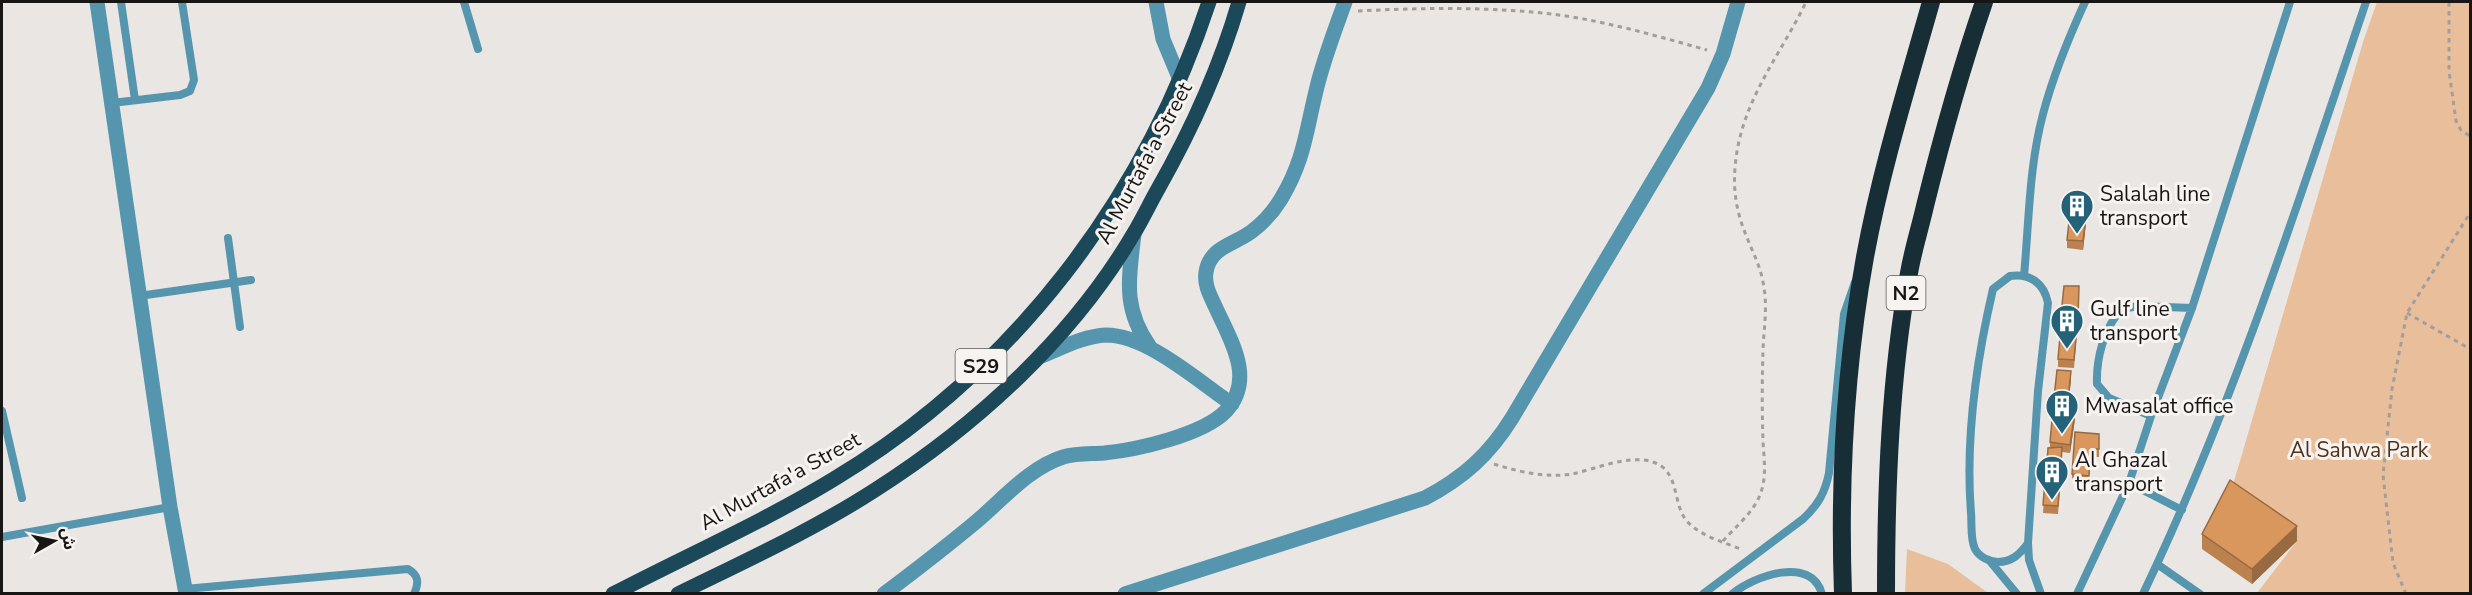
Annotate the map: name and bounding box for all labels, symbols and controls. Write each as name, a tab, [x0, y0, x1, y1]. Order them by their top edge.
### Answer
street label: Al Murtafa'a Street	[1089, 77, 1199, 249]
place label: Salalah line transport	[2100, 180, 2210, 232]
building icon: Salalah line transport	[2059, 188, 2095, 235]
road number: N2	[1886, 276, 1926, 310]
place label: Gulf line transport	[2090, 295, 2178, 347]
building icon: Gulf line transport	[2049, 303, 2085, 350]
road number: S29	[956, 349, 1006, 383]
building icon: Mwasalat office	[2044, 388, 2080, 435]
place label: Mwasalat office	[2085, 392, 2234, 420]
street label: Al Murtafa'a Street	[695, 425, 866, 537]
park label: Al Sahwa Park	[2290, 436, 2429, 464]
place label: Al Ghazal transport	[2075, 446, 2168, 498]
building icon: Al Ghazal transport	[2034, 454, 2070, 501]
north arrow	[24, 511, 84, 571]
text: ش	[55, 526, 80, 551]

